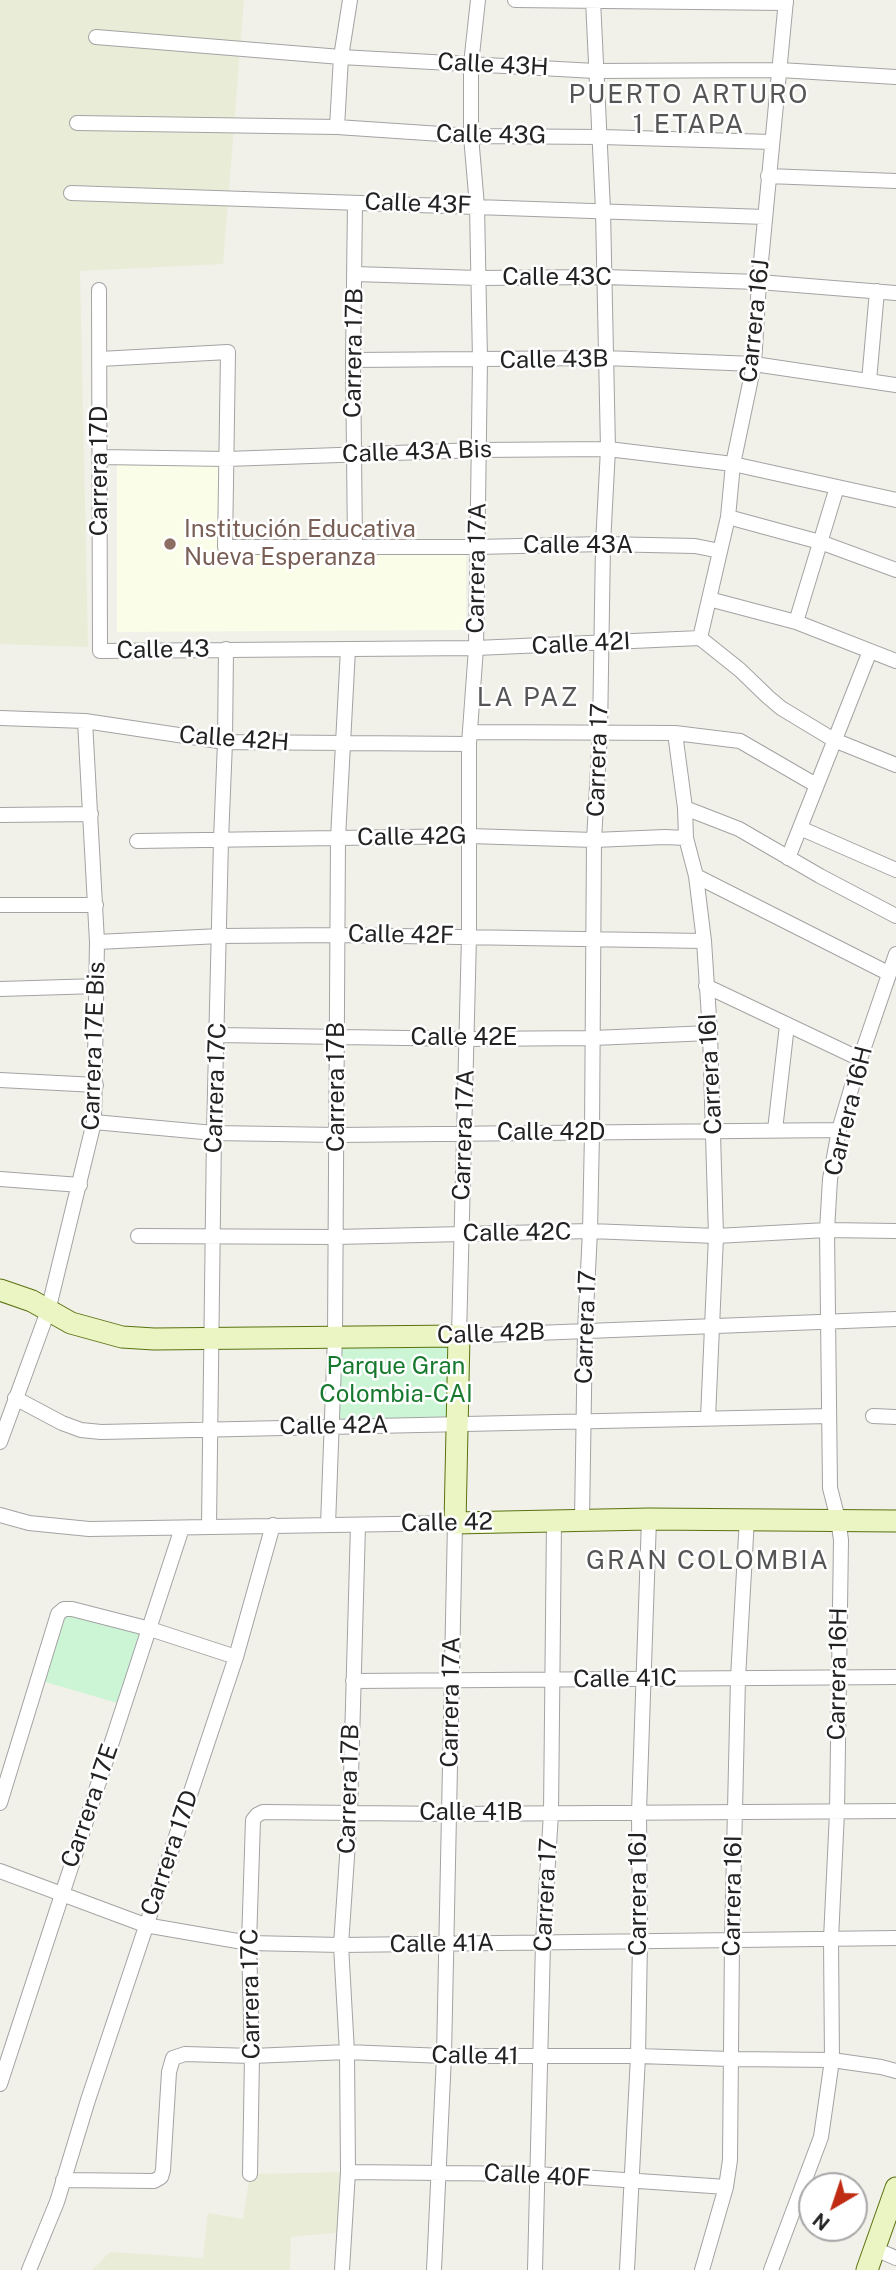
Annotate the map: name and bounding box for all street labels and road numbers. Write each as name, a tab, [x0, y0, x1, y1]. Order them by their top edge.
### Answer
street label: Calle 43H	[437, 48, 549, 82]
street label: Calle 43G	[436, 120, 546, 150]
street label: Calle 43F	[364, 188, 472, 220]
street label: Carrera 16J	[734, 258, 776, 384]
street label: Calle 43C	[502, 264, 612, 292]
street label: Carrera 17B	[338, 288, 370, 418]
street label: Calle 43B	[499, 345, 609, 375]
street label: Carrera 17D	[86, 406, 114, 536]
street label: Calle 43A Bis	[342, 435, 492, 469]
street label: Carrera 17A	[461, 502, 493, 634]
street label: Calle 43A	[523, 532, 633, 560]
street label: Calle 42I	[531, 627, 631, 661]
street label: Calle 43	[116, 635, 210, 665]
street label: Carrera 17	[582, 703, 614, 817]
street label: Calle 42H	[178, 721, 290, 757]
street label: Calle 42G	[357, 822, 467, 852]
street label: Calle 42F	[348, 920, 454, 950]
street label: Carrera 17E Bis	[77, 961, 111, 1131]
street label: Carrera 16I	[693, 1013, 729, 1135]
street label: Carrera 17C	[199, 1022, 233, 1154]
street label: Carrera 17B	[323, 1022, 351, 1152]
street label: Calle 42E	[411, 1024, 517, 1052]
street label: Carrera 16H	[819, 1043, 879, 1179]
street label: Carrera 17A	[447, 1069, 481, 1201]
street label: Calle 42D	[497, 1119, 605, 1147]
street label: Calle 42C	[462, 1218, 572, 1248]
street label: Carrera 17	[570, 1270, 602, 1384]
street label: Calle 42B	[436, 1318, 546, 1350]
street label: Calle 42A	[279, 1411, 389, 1441]
street label: Calle 42	[401, 1508, 493, 1538]
street label: Carrera 16H	[822, 1607, 854, 1741]
street label: Carrera 17A	[435, 1636, 467, 1768]
street label: Calle 41C	[573, 1664, 677, 1694]
street label: Carrera 17B	[332, 1723, 366, 1855]
street label: Carrera 17E	[55, 1740, 125, 1872]
street label: Carrera 17D	[135, 1787, 205, 1919]
street label: Calle 41B	[419, 1799, 523, 1827]
street label: Carrera 16J	[625, 1832, 653, 1956]
street label: Carrera 16I	[718, 1835, 748, 1957]
street label: Carrera 17	[529, 1837, 563, 1953]
street label: Carrera 17C	[235, 1928, 267, 2060]
street label: Calle 41A	[389, 1929, 495, 1959]
street label: Calle 41	[431, 2041, 519, 2071]
street label: Calle 40F	[483, 2159, 591, 2193]

